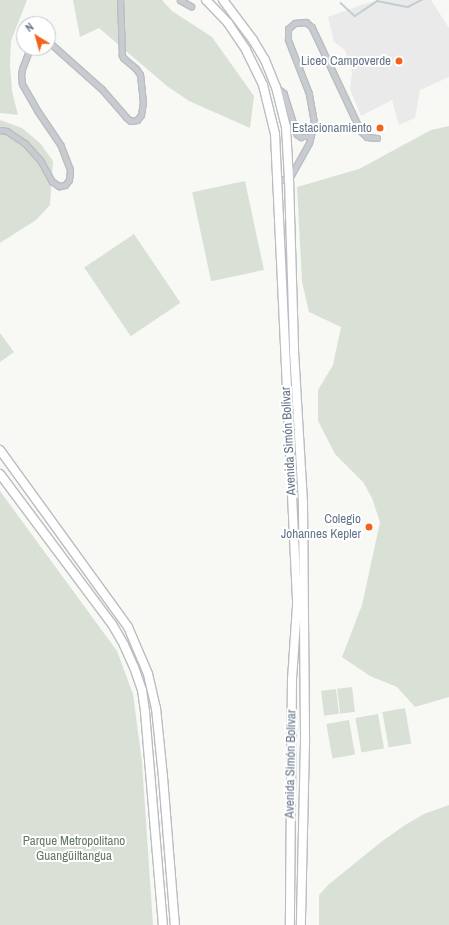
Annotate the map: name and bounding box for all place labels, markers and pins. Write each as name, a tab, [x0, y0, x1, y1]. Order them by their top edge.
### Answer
place label: Liceo Campoverde	[301, 53, 391, 69]
marker: Liceo Campoverde	[394, 56, 404, 66]
place label: Estacionamiento	[292, 120, 372, 136]
marker: Estacionamiento	[375, 123, 385, 133]
place label: Colegio Johannes Kepler	[281, 512, 361, 543]
marker: Colegio Johannes Kepler	[364, 522, 374, 532]

